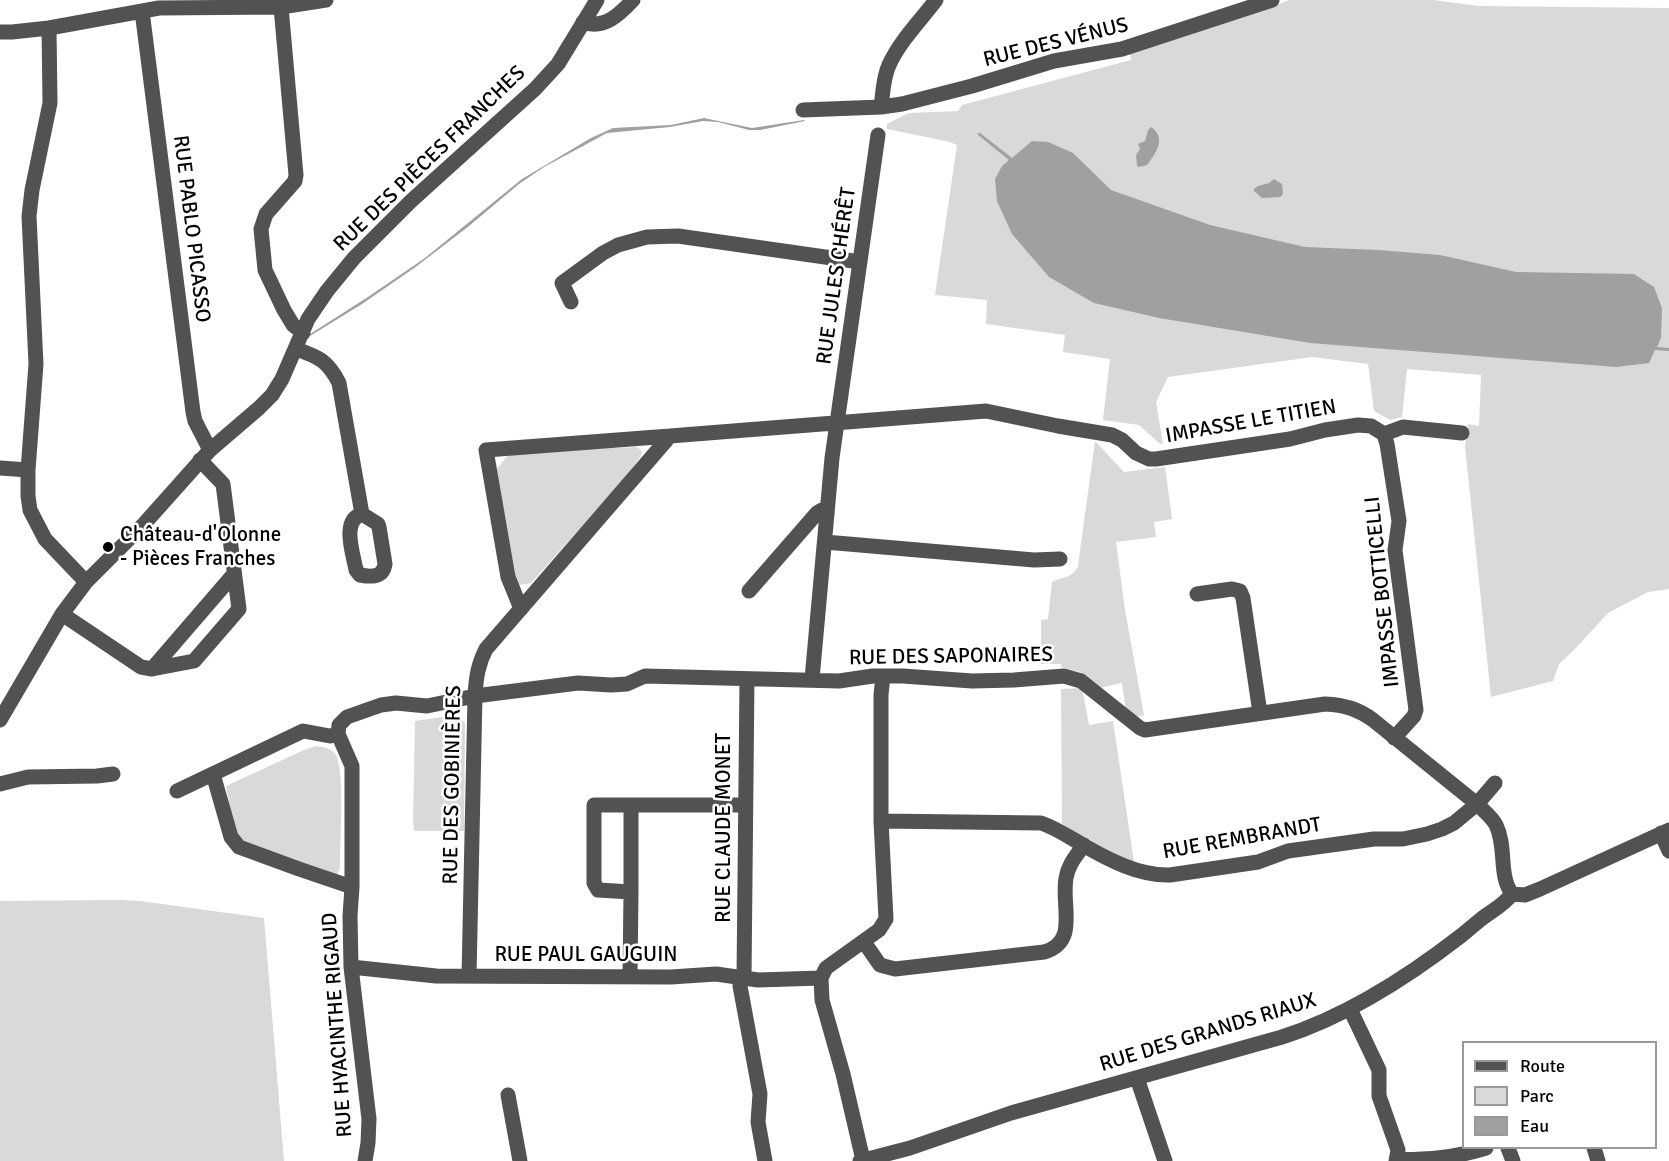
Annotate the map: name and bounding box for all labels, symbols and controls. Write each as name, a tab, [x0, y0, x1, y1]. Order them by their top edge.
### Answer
street label: RUE DES VÉNUS	[981, 13, 1131, 73]
street label: RUE DES PIÈCES FRANCHES	[329, 61, 531, 257]
street label: RUE PABLO PICASSO	[167, 134, 215, 324]
street label: RUE JULES CHÉRÊT	[812, 186, 862, 366]
street label: IMPASSE LE TITIEN	[1164, 395, 1338, 449]
street label: IMPASSE BOTTICELLI	[1360, 495, 1406, 689]
place label: Château-d'Olonne - Pièces Franches	[120, 522, 281, 572]
marker: Château-d'Olonne - Pièces Franches	[101, 540, 115, 554]
street label: RUE DES SAPONAIRES	[849, 643, 1053, 671]
street label: RUE DES GOBINIÈRES	[439, 685, 467, 885]
street label: RUE CLAUDE MONET	[711, 733, 737, 923]
street label: RUE REMBRANDT	[1161, 813, 1323, 865]
street label: RUE HYACINTHE RIGAUD	[318, 912, 358, 1138]
street label: RUE PAUL GAUGUIN	[494, 942, 678, 968]
street label: RUE DES GRANDS RIAUX	[1097, 988, 1319, 1078]
legend	[1462, 1041, 1657, 1149]
text: Route	[1520, 1055, 1565, 1077]
text: Parc	[1520, 1085, 1554, 1107]
text: Eau	[1520, 1115, 1549, 1137]

